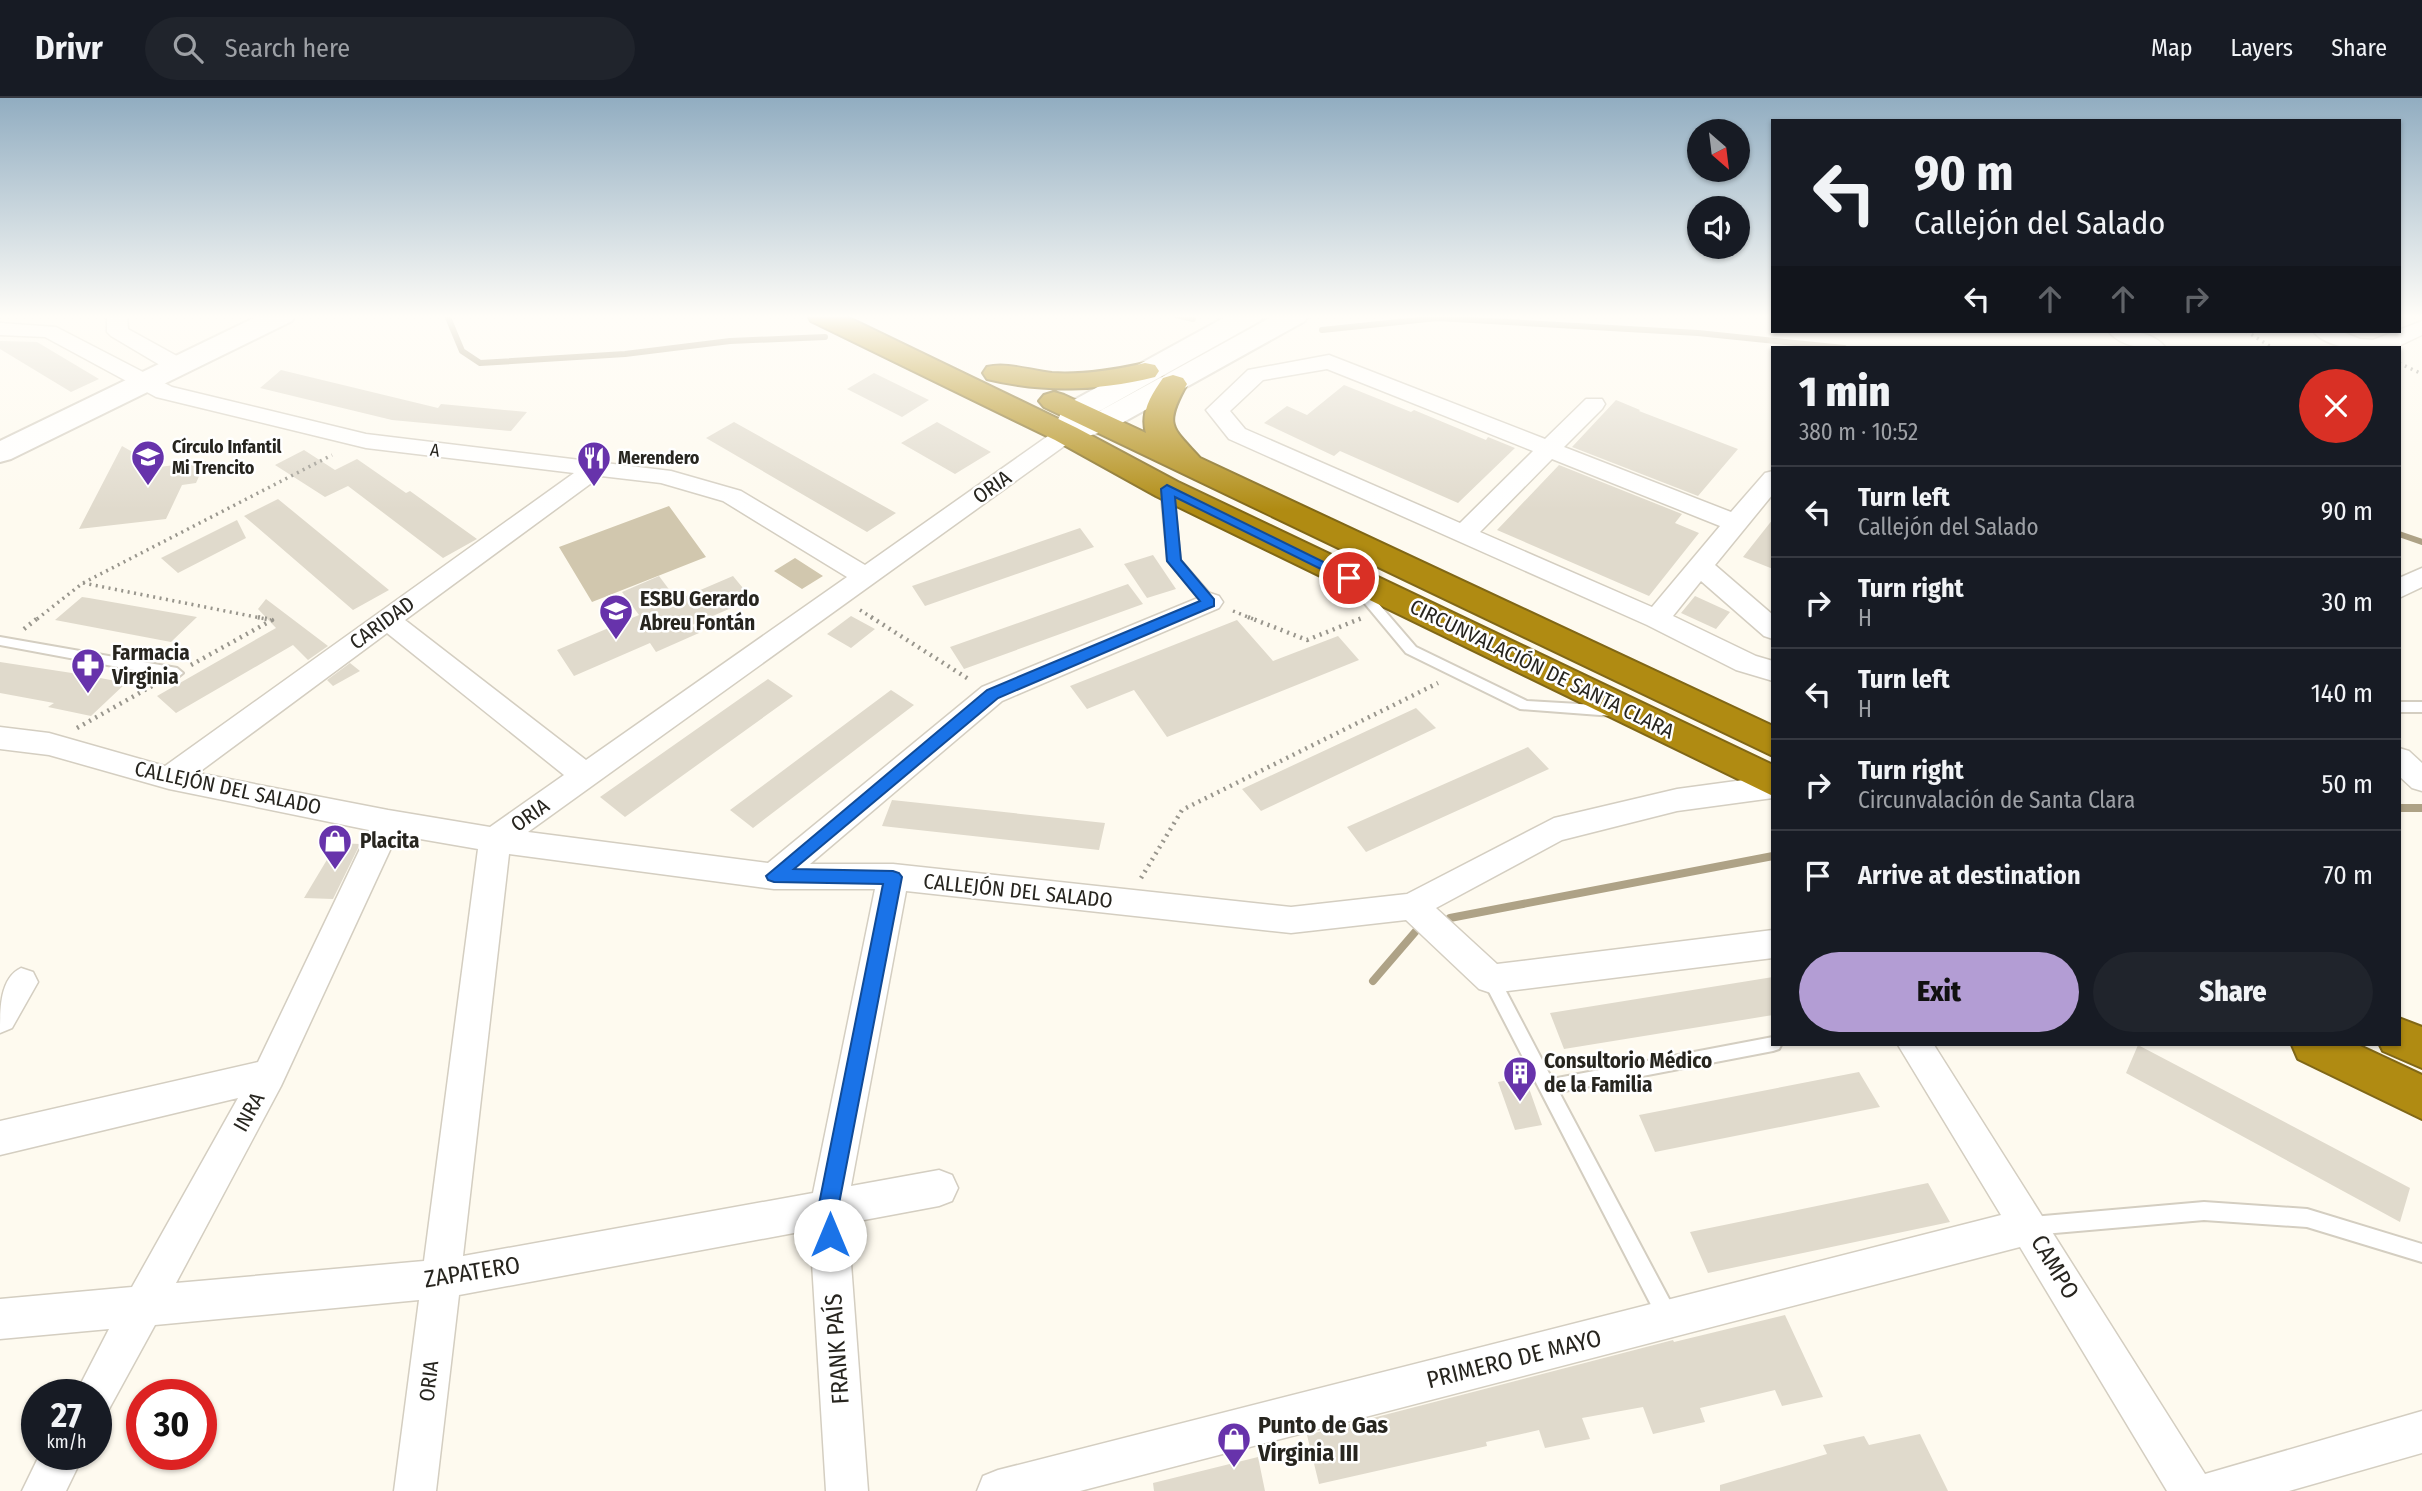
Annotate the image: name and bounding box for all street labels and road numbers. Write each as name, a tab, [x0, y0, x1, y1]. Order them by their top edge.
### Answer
street label: A	[429, 439, 442, 462]
street label: ORIA	[968, 465, 1016, 509]
street label: CARIDAD	[344, 591, 420, 655]
street label: CIRCUNVALACIÓN DE SANTA CLARA	[1406, 594, 1678, 744]
street label: CALLEJÓN DEL SALADO	[132, 756, 324, 820]
street label: ORIA	[506, 793, 554, 837]
street label: CALLEJÓN DEL SALADO	[922, 868, 1114, 914]
street label: INRA	[228, 1088, 270, 1136]
street label: CAMPO	[2025, 1230, 2085, 1304]
street label: ZAPATERO	[422, 1251, 522, 1293]
street label: FRANK PAÍS	[818, 1293, 855, 1405]
street label: PRIMERO DE MAYO	[1424, 1324, 1604, 1394]
street label: ORIA	[414, 1359, 444, 1403]

